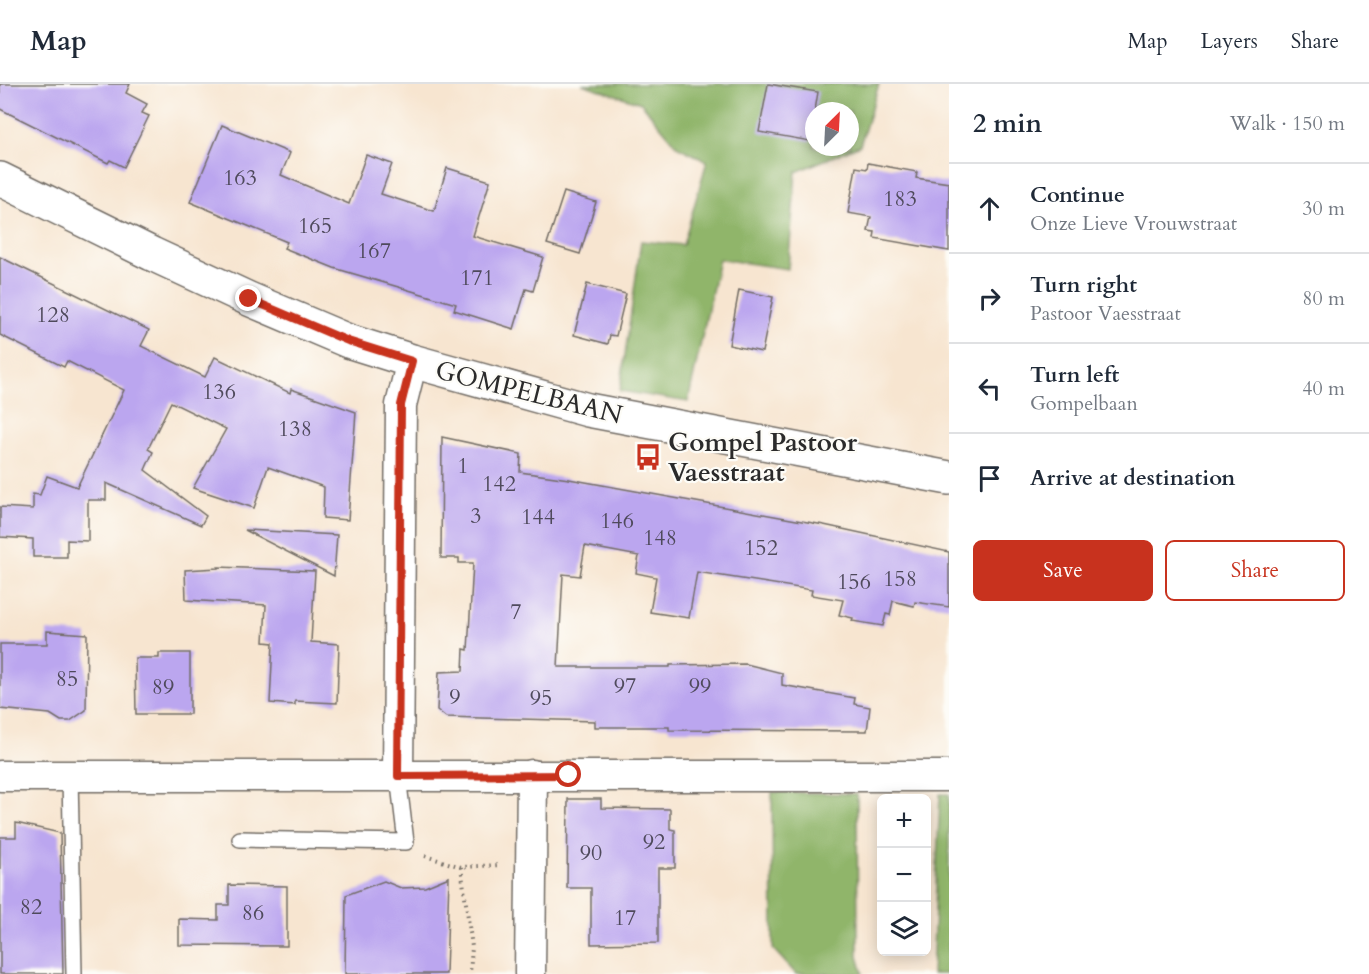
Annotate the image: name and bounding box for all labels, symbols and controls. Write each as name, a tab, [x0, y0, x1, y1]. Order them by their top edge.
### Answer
text: Map	[30, 22, 87, 60]
text: Map	[1128, 27, 1168, 56]
text: Layers	[1201, 27, 1258, 56]
text: Share	[1291, 27, 1339, 56]
north arrow	[805, 102, 859, 156]
text: 2 min	[973, 106, 1042, 141]
text: Walk · 150 m	[1230, 110, 1345, 137]
house number: 163	[223, 163, 257, 193]
text: Continue	[1030, 180, 1125, 210]
house number: 183	[883, 184, 917, 214]
icon: ahead	[973, 192, 1006, 225]
text: 30 m	[1302, 195, 1345, 222]
text: Onze Lieve Vrouwstraat	[1030, 210, 1237, 237]
house number: 165	[298, 211, 332, 241]
house number: 167	[357, 236, 391, 266]
house number: 171	[460, 263, 494, 293]
text: Turn right	[1030, 270, 1137, 300]
icon: right	[973, 282, 1006, 315]
route end	[235, 285, 261, 311]
text: 80 m	[1302, 285, 1345, 312]
house number: 128	[36, 300, 70, 330]
text: Pastoor Vaesstraat	[1030, 300, 1181, 327]
street label: GOMPELBAAN	[432, 352, 626, 433]
text: Turn left	[1030, 360, 1119, 390]
icon: left	[973, 372, 1006, 405]
text: 40 m	[1302, 375, 1345, 402]
house number: 136	[202, 377, 236, 407]
text: Gompelbaan	[1030, 390, 1138, 417]
house number: 138	[278, 414, 312, 444]
place label: Gompel Pastoor Vaesstraat	[668, 425, 858, 490]
bus stop icon: Gompel Pastoor Vaesstraat	[633, 442, 663, 472]
house number: 1	[457, 451, 469, 481]
icon: arrive	[973, 462, 1006, 495]
text: Arrive at destination	[1030, 463, 1235, 493]
house number: 142	[482, 469, 516, 499]
house number: 3	[470, 501, 482, 531]
house number: 144	[521, 502, 555, 532]
house number: 146	[600, 506, 634, 536]
house number: 148	[643, 523, 677, 553]
house number: 152	[744, 533, 778, 563]
button: Save	[973, 540, 1153, 601]
button: Share	[1165, 540, 1345, 601]
house number: 158	[883, 564, 917, 594]
house number: 156	[837, 567, 871, 597]
house number: 7	[510, 597, 522, 627]
house number: 85	[56, 664, 78, 694]
house number: 97	[614, 671, 636, 701]
house number: 99	[689, 671, 711, 701]
house number: 89	[152, 672, 174, 702]
house number: 9	[449, 682, 461, 712]
house number: 95	[530, 683, 552, 713]
route start	[555, 761, 581, 787]
map controls	[877, 794, 931, 956]
button: +	[877, 794, 931, 848]
house number: 92	[643, 827, 665, 857]
house number: 90	[580, 838, 602, 868]
button: −	[877, 848, 931, 902]
house number: 82	[20, 892, 42, 922]
house number: 86	[242, 898, 264, 928]
button: layers	[877, 902, 931, 956]
house number: 17	[614, 903, 636, 933]

